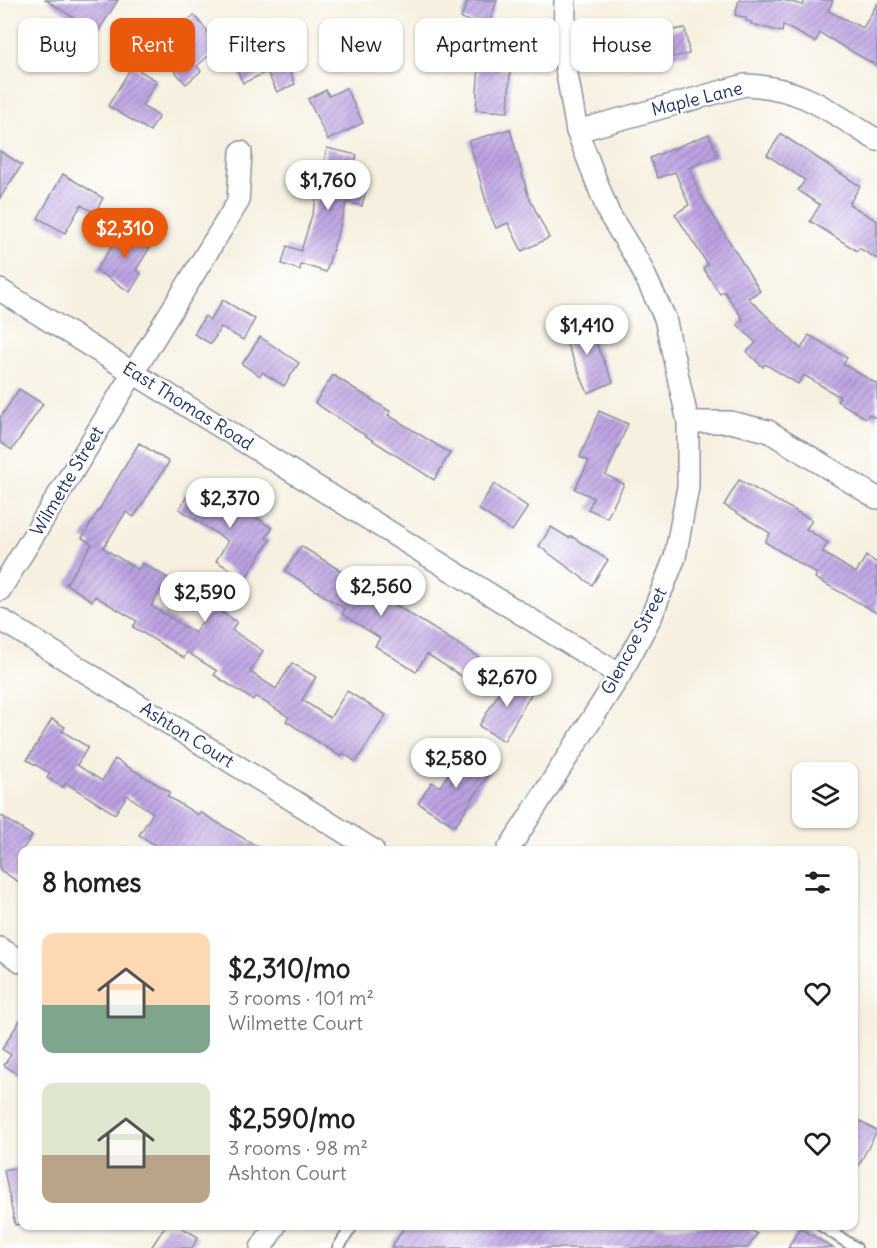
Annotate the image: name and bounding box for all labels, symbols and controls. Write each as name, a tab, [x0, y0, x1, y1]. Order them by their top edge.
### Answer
chip: Buy	[18, 18, 98, 72]
chip: Rent	[110, 18, 195, 72]
chip: Filters	[207, 18, 307, 72]
chip: New	[319, 18, 403, 72]
chip: Apartment	[415, 18, 559, 72]
chip: House	[571, 18, 673, 72]
street label: Maple Lane	[649, 76, 745, 121]
pin: $1,760	[279, 160, 377, 211]
text: $1,760	[299, 167, 357, 192]
pin: $2,310	[76, 208, 174, 259]
text: $2,310	[96, 215, 154, 240]
pin: $1,410	[538, 305, 636, 356]
text: $1,410	[560, 312, 614, 337]
street label: East Thomas Road	[119, 356, 258, 455]
street label: Wilmette Street	[25, 422, 108, 540]
pin: $2,370	[181, 478, 279, 529]
text: $2,370	[200, 485, 260, 510]
pin: $2,560	[332, 566, 430, 617]
pin: $2,590	[156, 572, 254, 623]
text: $2,560	[350, 573, 412, 598]
text: $2,590	[174, 579, 236, 604]
street label: Glencoe Street	[596, 583, 671, 698]
pin: $2,670	[458, 657, 556, 708]
text: $2,670	[477, 664, 537, 689]
street label: Ashton Court	[136, 697, 239, 773]
pin: $2,580	[407, 738, 505, 789]
text: $2,580	[425, 745, 487, 770]
map controls	[792, 762, 858, 828]
button: layers	[792, 762, 858, 828]
text: 8 homes	[42, 866, 141, 899]
icon: filters	[801, 866, 834, 899]
text: $2,310/mo	[228, 952, 350, 985]
icon: home	[90, 957, 162, 1029]
icon: heart	[801, 977, 834, 1010]
text: 3 rooms · 101 m²	[228, 985, 374, 1010]
text: Wilmette Court	[228, 1010, 363, 1035]
text: $2,590/mo	[228, 1102, 355, 1135]
icon: home	[90, 1107, 162, 1179]
icon: heart	[801, 1127, 834, 1160]
text: 3 rooms · 98 m²	[228, 1135, 368, 1160]
text: Ashton Court	[228, 1160, 346, 1185]

